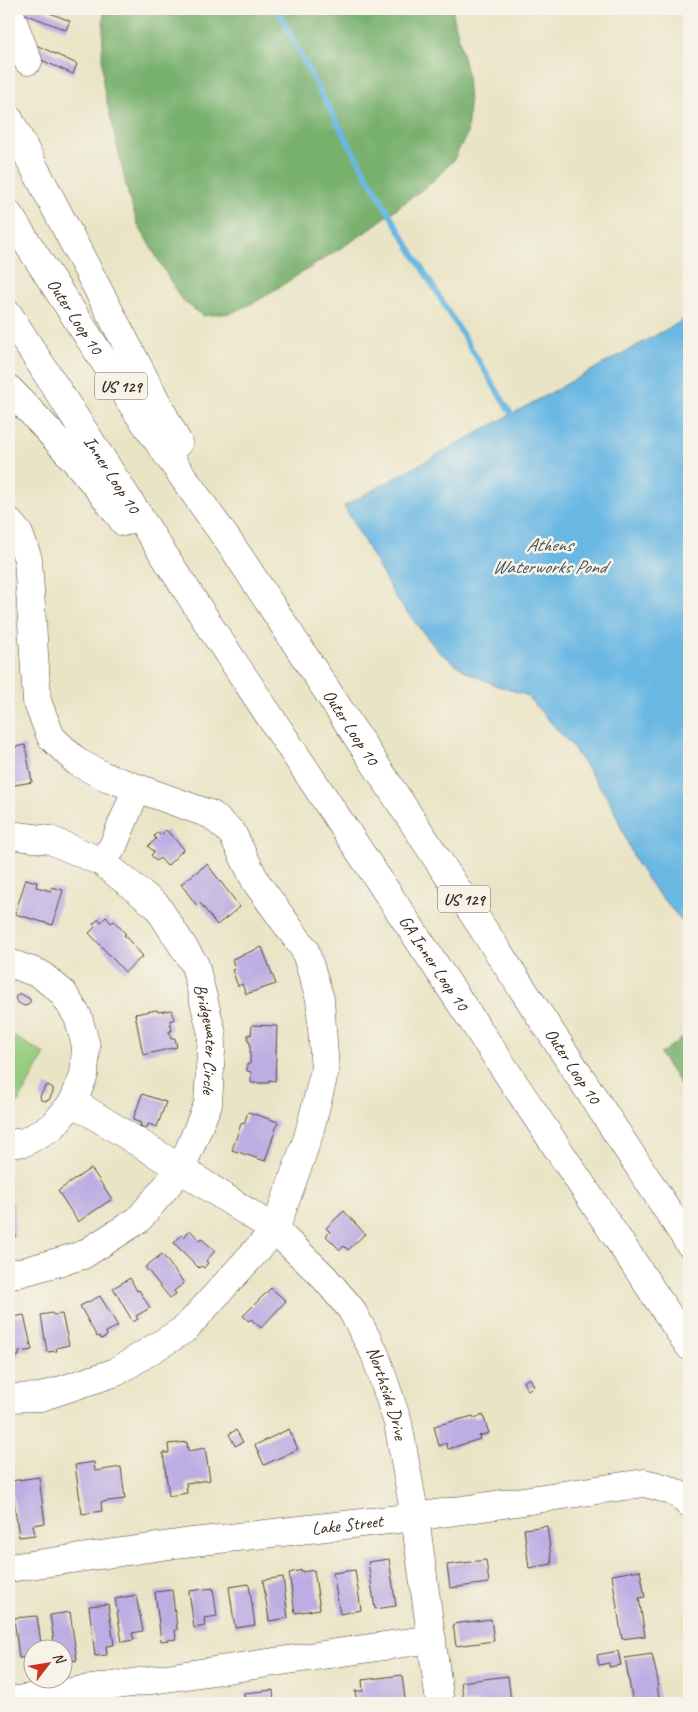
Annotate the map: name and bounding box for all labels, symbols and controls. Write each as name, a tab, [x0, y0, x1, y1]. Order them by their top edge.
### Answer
street label: Outer Loop 10	[42, 274, 109, 360]
road number: US 129	[95, 372, 147, 400]
street label: Inner Loop 10	[79, 432, 146, 519]
water label: Athens Waterworks Pond	[492, 533, 611, 579]
street label: Outer Loop 10	[318, 685, 385, 771]
road number: US 129	[438, 886, 490, 912]
street label: GA Inner Loop 10	[394, 911, 475, 1016]
street label: Bridgewater Circle	[189, 982, 223, 1096]
street label: Outer Loop 10	[540, 1024, 607, 1110]
street label: Northside Drive	[362, 1342, 412, 1443]
street label: Lake Street	[311, 1509, 386, 1540]
north arrow	[22, 1640, 72, 1690]
text: N	[49, 1649, 69, 1668]

